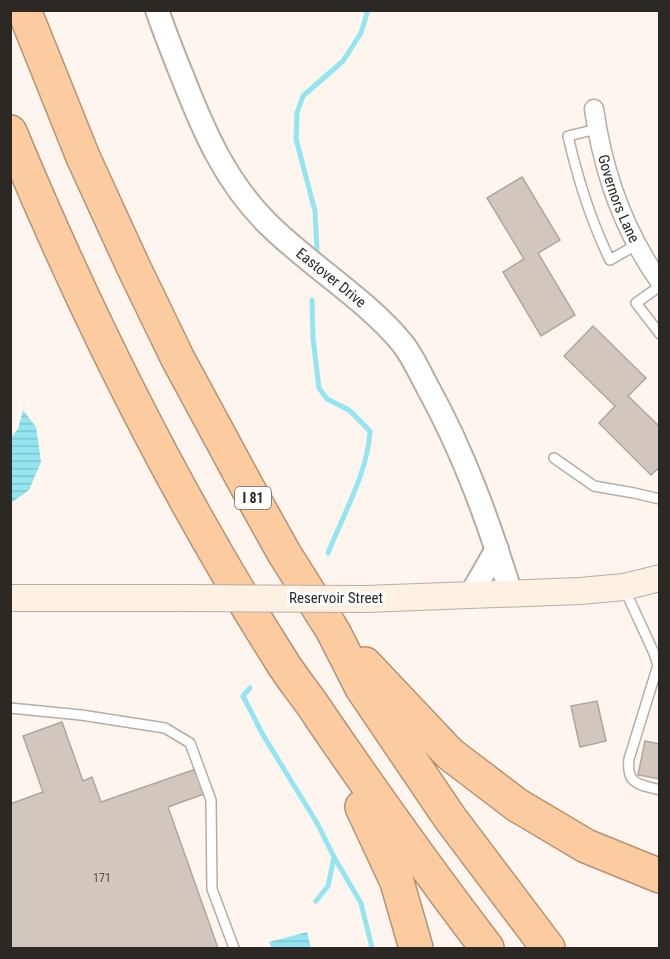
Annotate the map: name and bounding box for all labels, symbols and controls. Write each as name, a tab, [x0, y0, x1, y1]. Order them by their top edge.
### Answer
street label: Governors Lane	[594, 153, 643, 245]
street label: Eastover Drive	[292, 244, 370, 311]
road number: I 81	[235, 487, 271, 509]
street label: Reservoir Street	[289, 589, 383, 607]
house number: 171	[93, 871, 111, 885]

